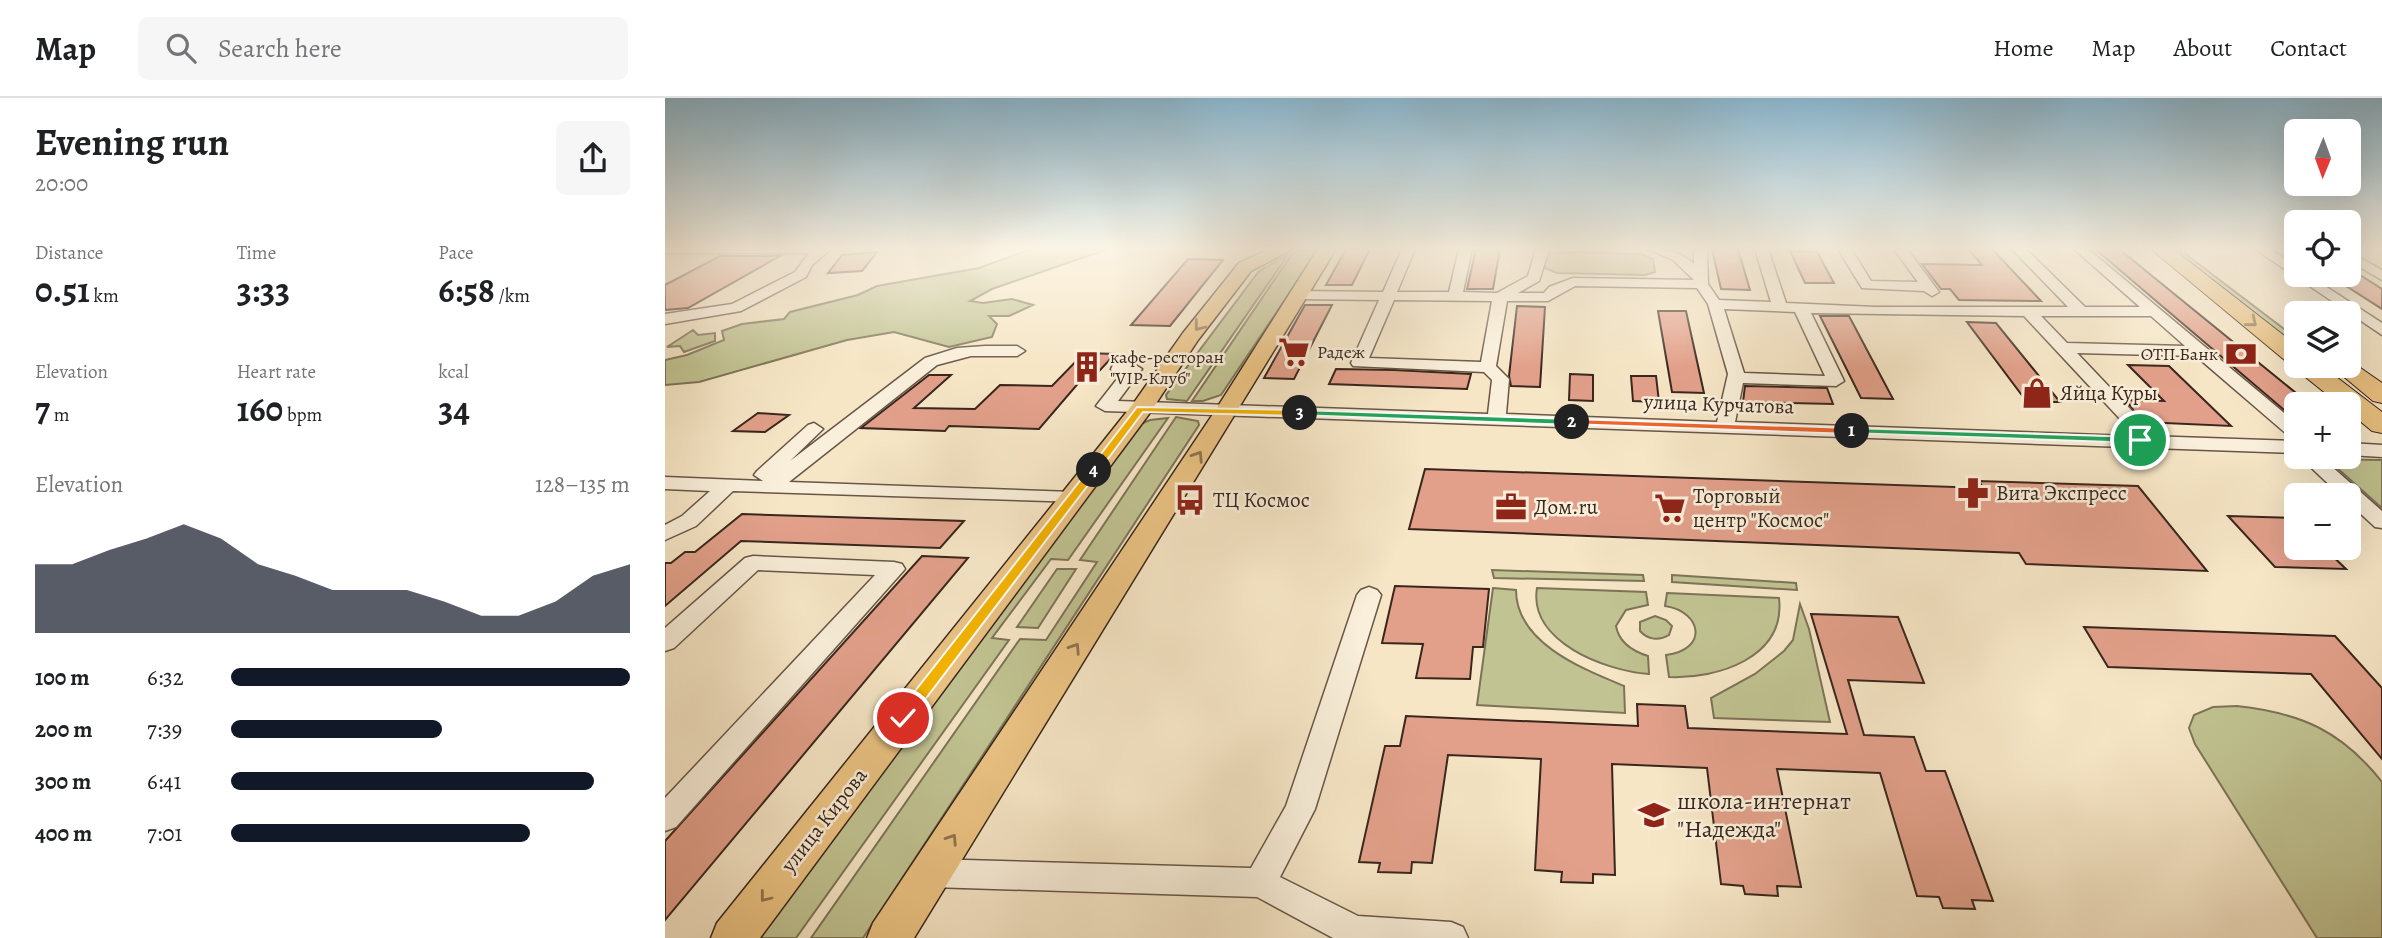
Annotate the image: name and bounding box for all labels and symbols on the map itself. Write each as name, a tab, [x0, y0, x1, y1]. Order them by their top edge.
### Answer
north arrow	[2284, 119, 2361, 196]
one-way arrow	[2245, 314, 2257, 327]
one-way arrow	[1195, 317, 1207, 330]
supermarket icon: Радеж	[1277, 335, 1311, 369]
bank icon: ОТП Банк	[2224, 337, 2258, 371]
place label: Радеж	[1317, 340, 1366, 364]
place label: ОТП Банк	[2141, 342, 2218, 366]
place label: кафе-ресторан "VIP-Клуб"	[1110, 345, 1224, 390]
building icon: кафе-ресторан "VIP-Клуб"	[1070, 350, 1104, 384]
shop icon: Яйца Куры	[2020, 376, 2054, 410]
place label: Яйца Куры	[2060, 379, 2158, 407]
street label: улица Курчатова	[1642, 387, 1795, 421]
pin: 3	[1283, 396, 1317, 430]
pin: 2	[1555, 404, 1590, 440]
pin	[2110, 410, 2170, 470]
pin: 1	[1835, 414, 1869, 448]
one-way arrow	[1190, 451, 1203, 464]
pin: 4	[1077, 452, 1111, 488]
pharmacy icon: Вита Экспресс	[1956, 476, 1990, 510]
place label: Вита Экспресс	[1996, 479, 2127, 507]
place label: Торговый центр "Космос"	[1693, 482, 1829, 534]
bus stop icon: ТЦ Космос	[1173, 483, 1207, 517]
place label: ТЦ Космос	[1213, 486, 1310, 514]
office icon: Дом.ru	[1494, 490, 1528, 524]
supermarket icon: Торговый центр "Космос"	[1653, 491, 1687, 525]
place label: Дом.ru	[1534, 493, 1599, 521]
one-way arrow	[1067, 643, 1080, 656]
pin	[873, 688, 933, 748]
street label: улица Кирова	[774, 762, 874, 879]
place label: школа-интернат "Надежда"	[1677, 785, 1851, 845]
school or university icon: школа-интернат "Надежда"	[1637, 798, 1671, 832]
one-way arrow	[944, 834, 957, 847]
one-way arrow	[760, 889, 773, 901]

